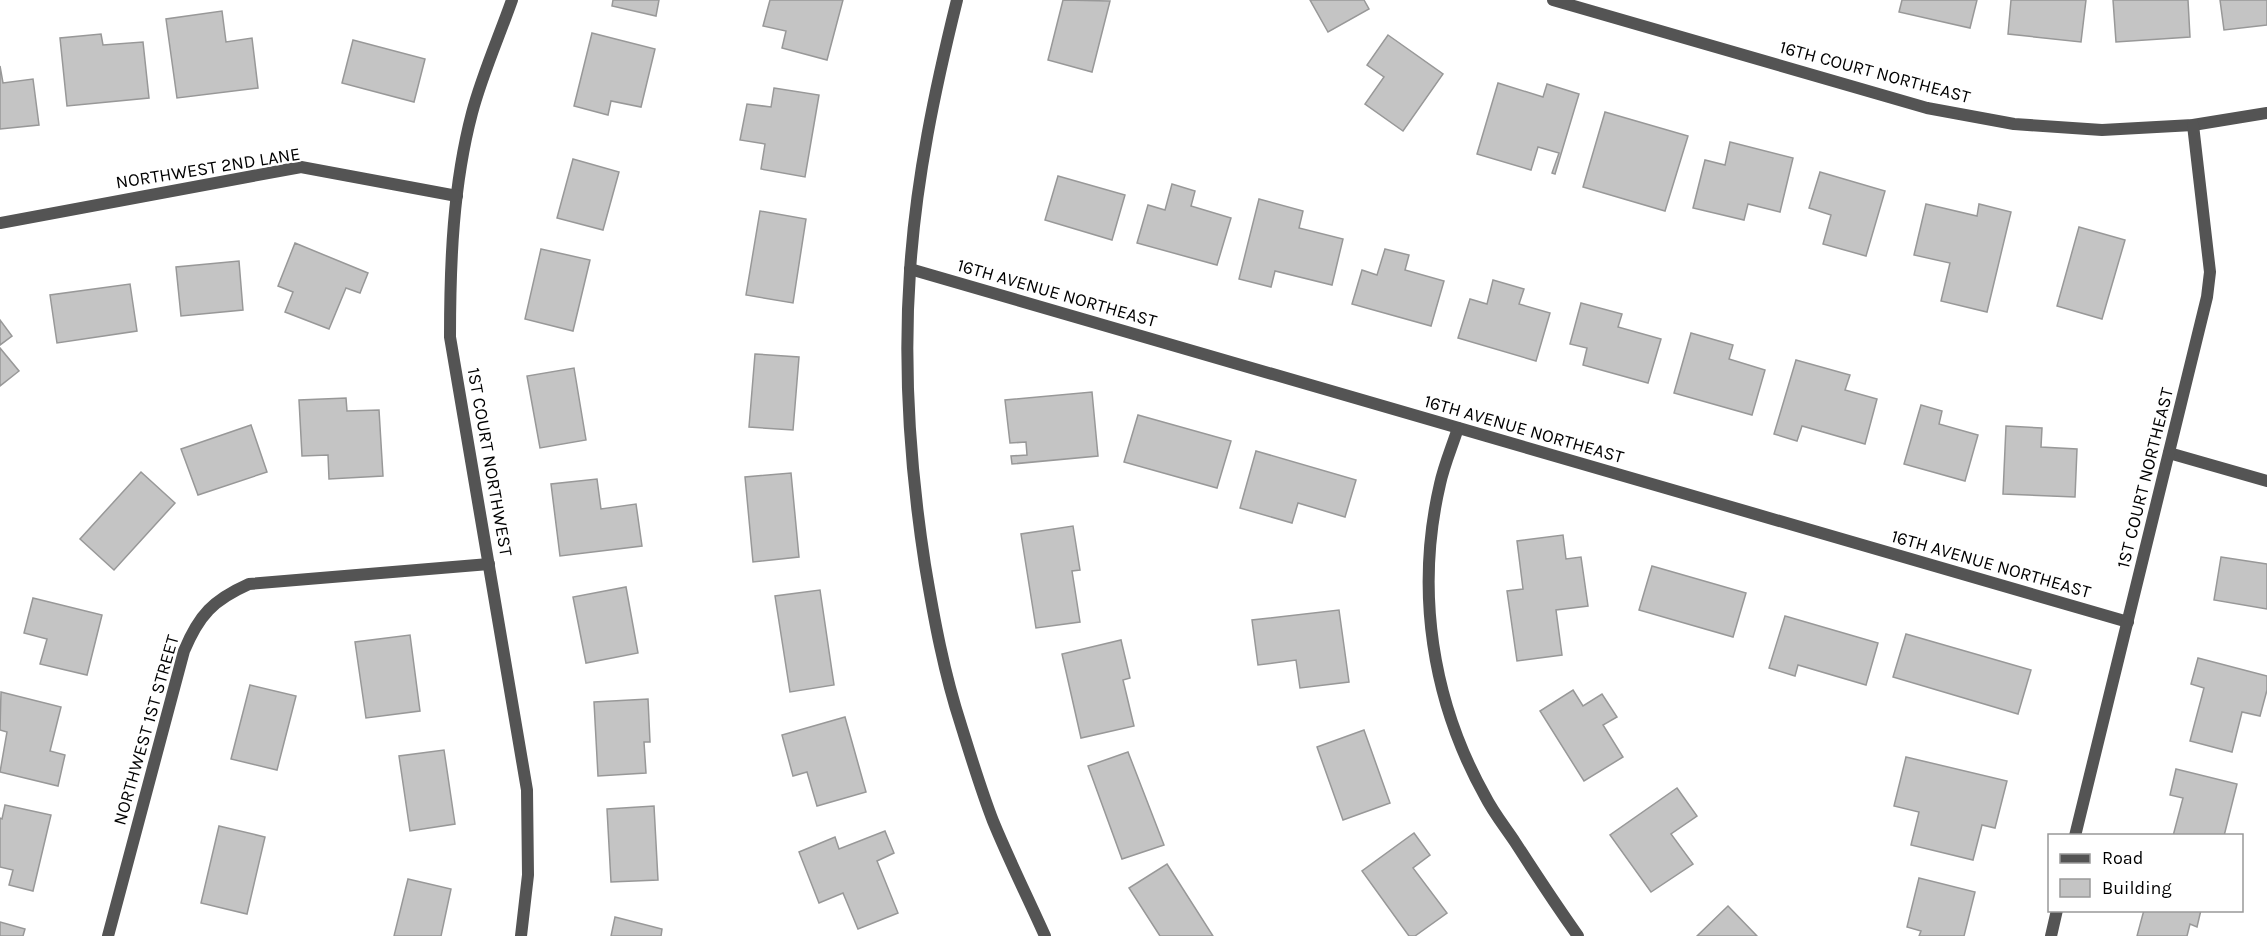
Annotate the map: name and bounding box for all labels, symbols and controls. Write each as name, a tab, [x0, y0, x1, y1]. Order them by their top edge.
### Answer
street label: 16TH COURT NORTHEAST	[1777, 36, 1973, 108]
street label: NORTHWEST 2ND LANE	[114, 143, 302, 193]
street label: 16TH AVENUE NORTHEAST	[955, 254, 1159, 332]
street label: 1ST COURT NORTHWEST	[463, 366, 517, 558]
street label: 1ST COURT NORTHEAST	[2112, 385, 2178, 571]
street label: 16TH AVENUE NORTHEAST	[1422, 390, 1626, 468]
street label: 16TH AVENUE NORTHEAST	[1889, 525, 2093, 603]
street label: NORTHWEST 1ST STREET	[108, 632, 184, 828]
legend	[2048, 834, 2243, 912]
text: Road	[2102, 847, 2143, 869]
text: Building	[2102, 877, 2172, 899]

